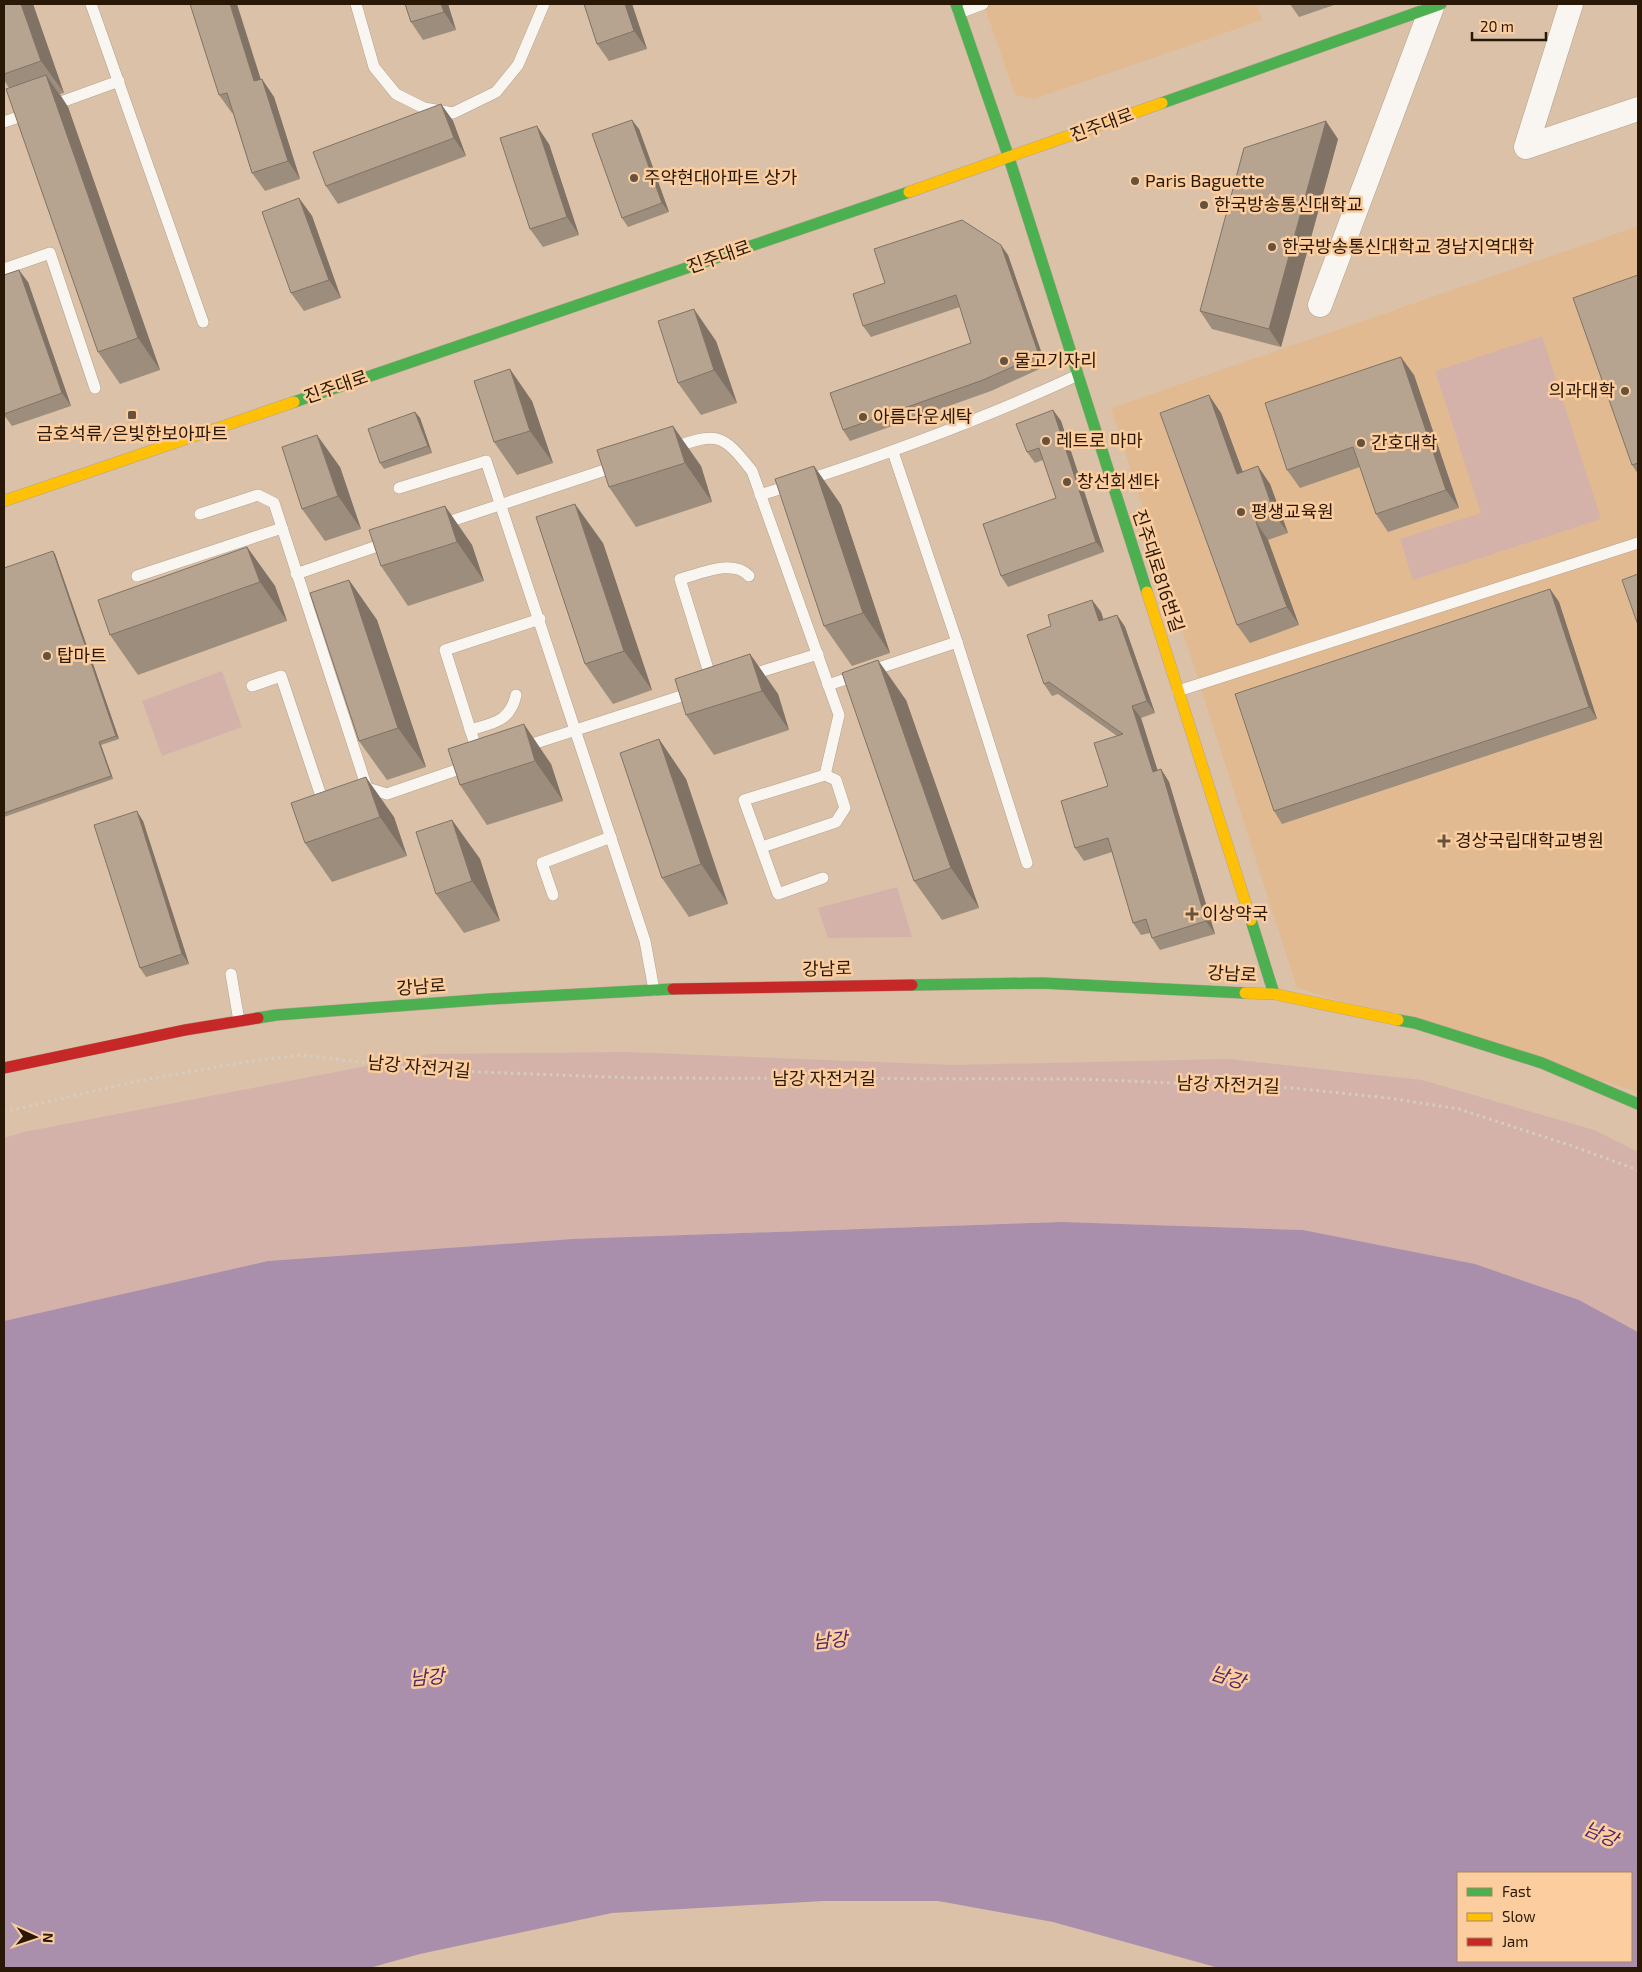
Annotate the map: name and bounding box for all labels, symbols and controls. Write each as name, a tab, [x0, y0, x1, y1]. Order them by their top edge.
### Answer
scale bar	[1472, 10, 1546, 42]
text: 20 m	[1480, 17, 1514, 35]
street label: 진주대로	[1067, 102, 1137, 146]
place label: 주약현대아파트 상가	[644, 166, 797, 188]
place label: Paris Baguette	[1145, 169, 1265, 191]
marker: 주약현대아파트 상가	[628, 172, 640, 184]
marker: Paris Baguette	[1129, 175, 1141, 187]
place label: 한국방송통신대학교	[1214, 193, 1363, 215]
marker: 한국방송통신대학교	[1198, 199, 1210, 211]
street label: 진주대로	[684, 235, 754, 277]
place label: 한국방송통신대학교 경남지역대학	[1282, 235, 1534, 257]
marker: 한국방송통신대학교 경남지역대학	[1266, 241, 1278, 253]
place label: 물고기자리	[1014, 349, 1097, 371]
marker: 물고기자리	[998, 355, 1010, 367]
street label: 진주대로	[301, 365, 371, 407]
place label: 의과대학	[1549, 379, 1615, 401]
marker: 의과대학	[1619, 385, 1631, 397]
place label: 아름다운세탁	[873, 405, 972, 427]
marker: 금호석류/은빛한보아파트	[126, 409, 138, 421]
marker: 아름다운세탁	[857, 411, 869, 423]
place label: 금호석류/은빛한보아파트	[36, 422, 228, 444]
place label: 레트로 마마	[1056, 429, 1143, 451]
place label: 간호대학	[1371, 431, 1437, 453]
marker: 레트로 마마	[1040, 435, 1052, 447]
marker: 간호대학	[1355, 437, 1367, 449]
place label: 창선회센타	[1077, 470, 1160, 492]
marker: 창선회센타	[1061, 476, 1073, 488]
place label: 평생교육원	[1251, 500, 1334, 522]
marker: 평생교육원	[1235, 506, 1247, 518]
street label: 진주대로816번길	[1129, 507, 1189, 635]
place label: 탑마트	[57, 644, 107, 666]
marker: 탑마트	[41, 650, 53, 662]
place label: 경상국립대학교병원	[1455, 829, 1604, 851]
marker: 경상국립대학교병원	[1437, 834, 1451, 848]
place label: 이상약국	[1202, 902, 1268, 924]
marker: 이상약국	[1186, 908, 1198, 920]
street label: 강남로	[802, 957, 852, 979]
street label: 강남로	[1207, 961, 1257, 985]
street label: 강남로	[395, 973, 446, 999]
street label: 남강 자전거길	[367, 1051, 472, 1081]
street label: 남강 자전거길	[772, 1067, 876, 1089]
street label: 남강 자전거길	[1176, 1071, 1280, 1097]
water label: 남강	[812, 1626, 851, 1652]
water label: 남강	[1208, 1660, 1251, 1694]
water label: 남강	[409, 1663, 448, 1689]
water label: 남강	[1581, 1816, 1624, 1852]
legend	[1457, 1872, 1632, 1962]
text: Fast	[1502, 1882, 1532, 1900]
text: Slow	[1502, 1907, 1536, 1925]
north arrow	[10, 1912, 60, 1962]
text: N	[40, 1932, 57, 1943]
text: Jam	[1502, 1932, 1528, 1950]

